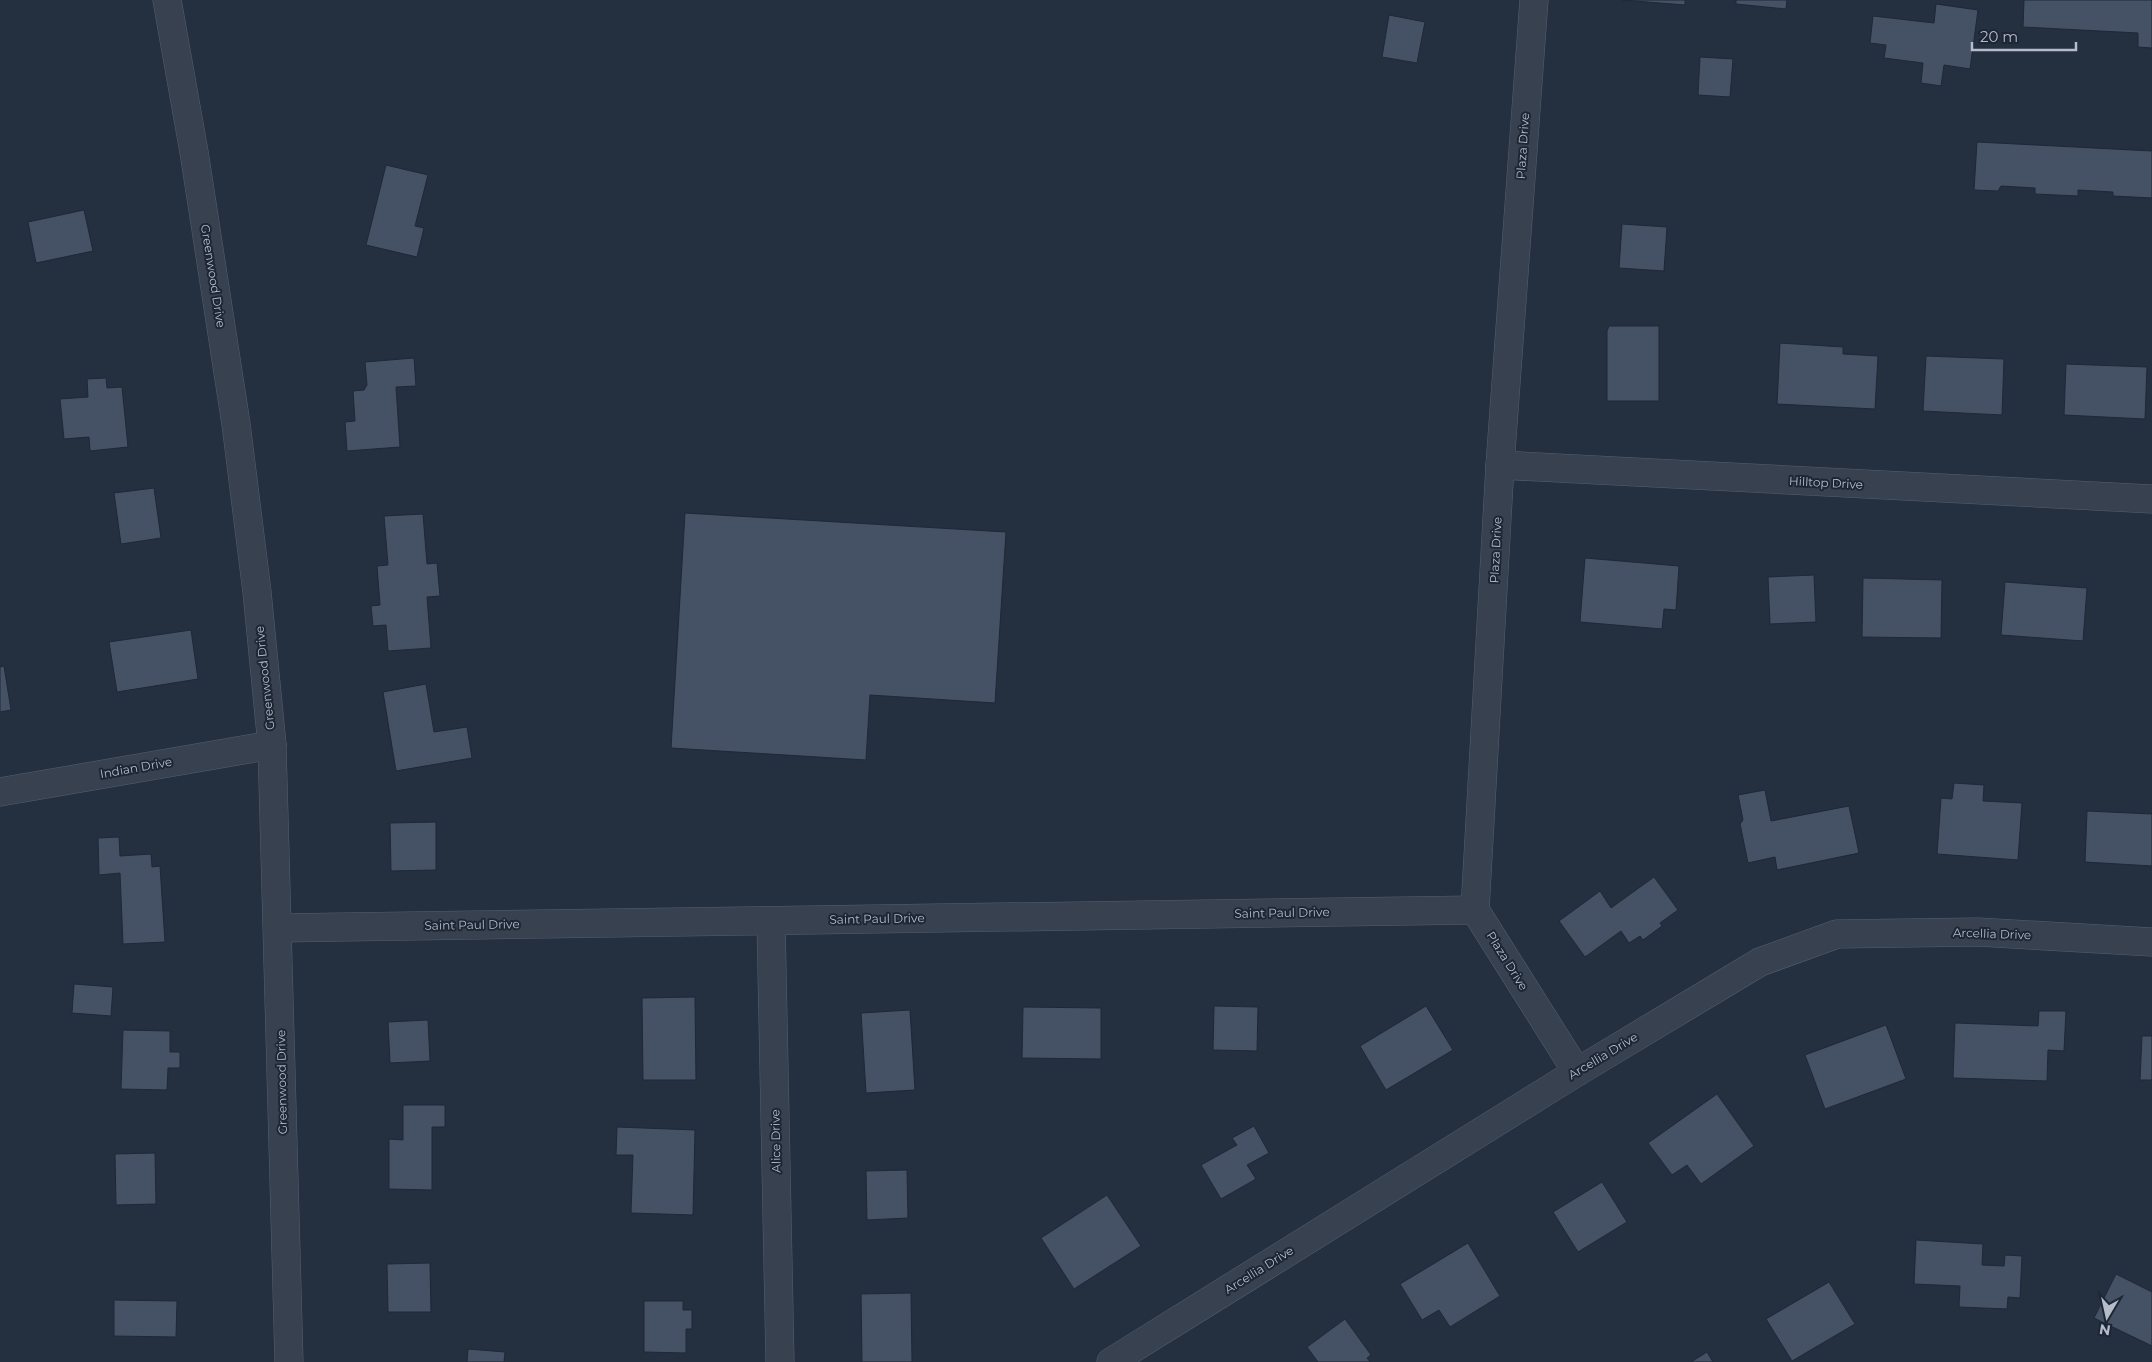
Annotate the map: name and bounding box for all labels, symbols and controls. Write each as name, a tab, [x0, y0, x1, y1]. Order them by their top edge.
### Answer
scale bar	[1972, 20, 2076, 52]
text: 20 m	[1980, 27, 2018, 46]
street label: Plaza Drive	[1513, 112, 1532, 180]
street label: Greenwood Drive	[198, 223, 229, 329]
street label: Hilltop Drive	[1789, 473, 1863, 492]
street label: Plaza Drive	[1486, 516, 1505, 584]
street label: Greenwood Drive	[252, 625, 277, 731]
street label: Indian Drive	[99, 754, 173, 781]
street label: Saint Paul Drive	[1234, 904, 1330, 921]
street label: Saint Paul Drive	[829, 910, 925, 927]
street label: Saint Paul Drive	[424, 916, 520, 933]
street label: Arcellia Drive	[1953, 925, 2032, 942]
street label: Plaza Drive	[1483, 928, 1531, 993]
street label: Arcellia Drive	[1565, 1029, 1640, 1082]
street label: Greenwood Drive	[273, 1030, 290, 1134]
street label: Alice Drive	[767, 1109, 784, 1173]
street label: Arcellia Drive	[1221, 1242, 1296, 1297]
north arrow	[2082, 1292, 2132, 1342]
text: N	[2098, 1320, 2112, 1340]

